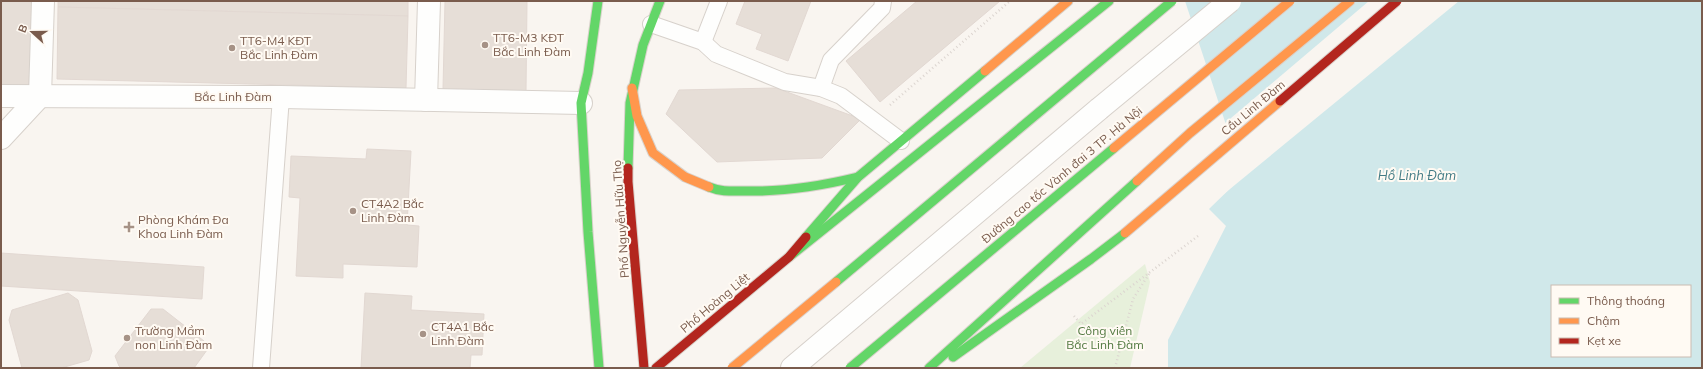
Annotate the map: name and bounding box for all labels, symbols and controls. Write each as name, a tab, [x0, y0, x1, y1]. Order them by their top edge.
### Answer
north arrow	[12, 12, 52, 52]
text: B	[15, 22, 31, 34]
place label: TT6-M3 KĐT Bắc Linh Đàm	[493, 30, 571, 59]
place label: TT6-M4 KĐT Bắc Linh Đàm	[240, 33, 318, 62]
marker: TT6-M3 KĐT Bắc Linh Đàm	[480, 40, 490, 50]
marker: TT6-M4 KĐT Bắc Linh Đàm	[227, 43, 237, 53]
street label: Cầu Linh Đàm	[1218, 77, 1288, 139]
street label: Bắc Linh Đàm	[194, 89, 272, 104]
street label: Đường cao tốc Vành đai 3 TP. Hà Nội	[978, 103, 1145, 246]
street label: Phố Nguyễn Hữu Thọ	[609, 159, 632, 279]
water label: Hồ Linh Đàm	[1378, 167, 1456, 183]
place label: CT4A2 Bắc Linh Đàm	[361, 196, 424, 225]
marker: CT4A2 Bắc Linh Đàm	[348, 206, 358, 216]
place label: Phòng Khám Đa Khoa Linh Đàm	[138, 212, 229, 241]
marker: Phòng Khám Đa Khoa Linh Đàm	[123, 221, 135, 233]
street label: Phố Hoàng Liệt	[677, 269, 752, 336]
legend	[1551, 285, 1691, 357]
text: Thông thoáng	[1587, 293, 1665, 308]
text: Chậm	[1587, 313, 1620, 328]
place label: CT4A1 Bắc Linh Đàm	[431, 319, 494, 348]
place label: Trường Mầm non Linh Đàm	[135, 323, 212, 352]
park label: Công viên Bắc Linh Đàm	[1066, 323, 1144, 352]
marker: CT4A1 Bắc Linh Đàm	[418, 329, 428, 339]
marker: Trường Mầm non Linh Đàm	[122, 333, 132, 343]
text: Kẹt xe	[1587, 333, 1621, 348]

